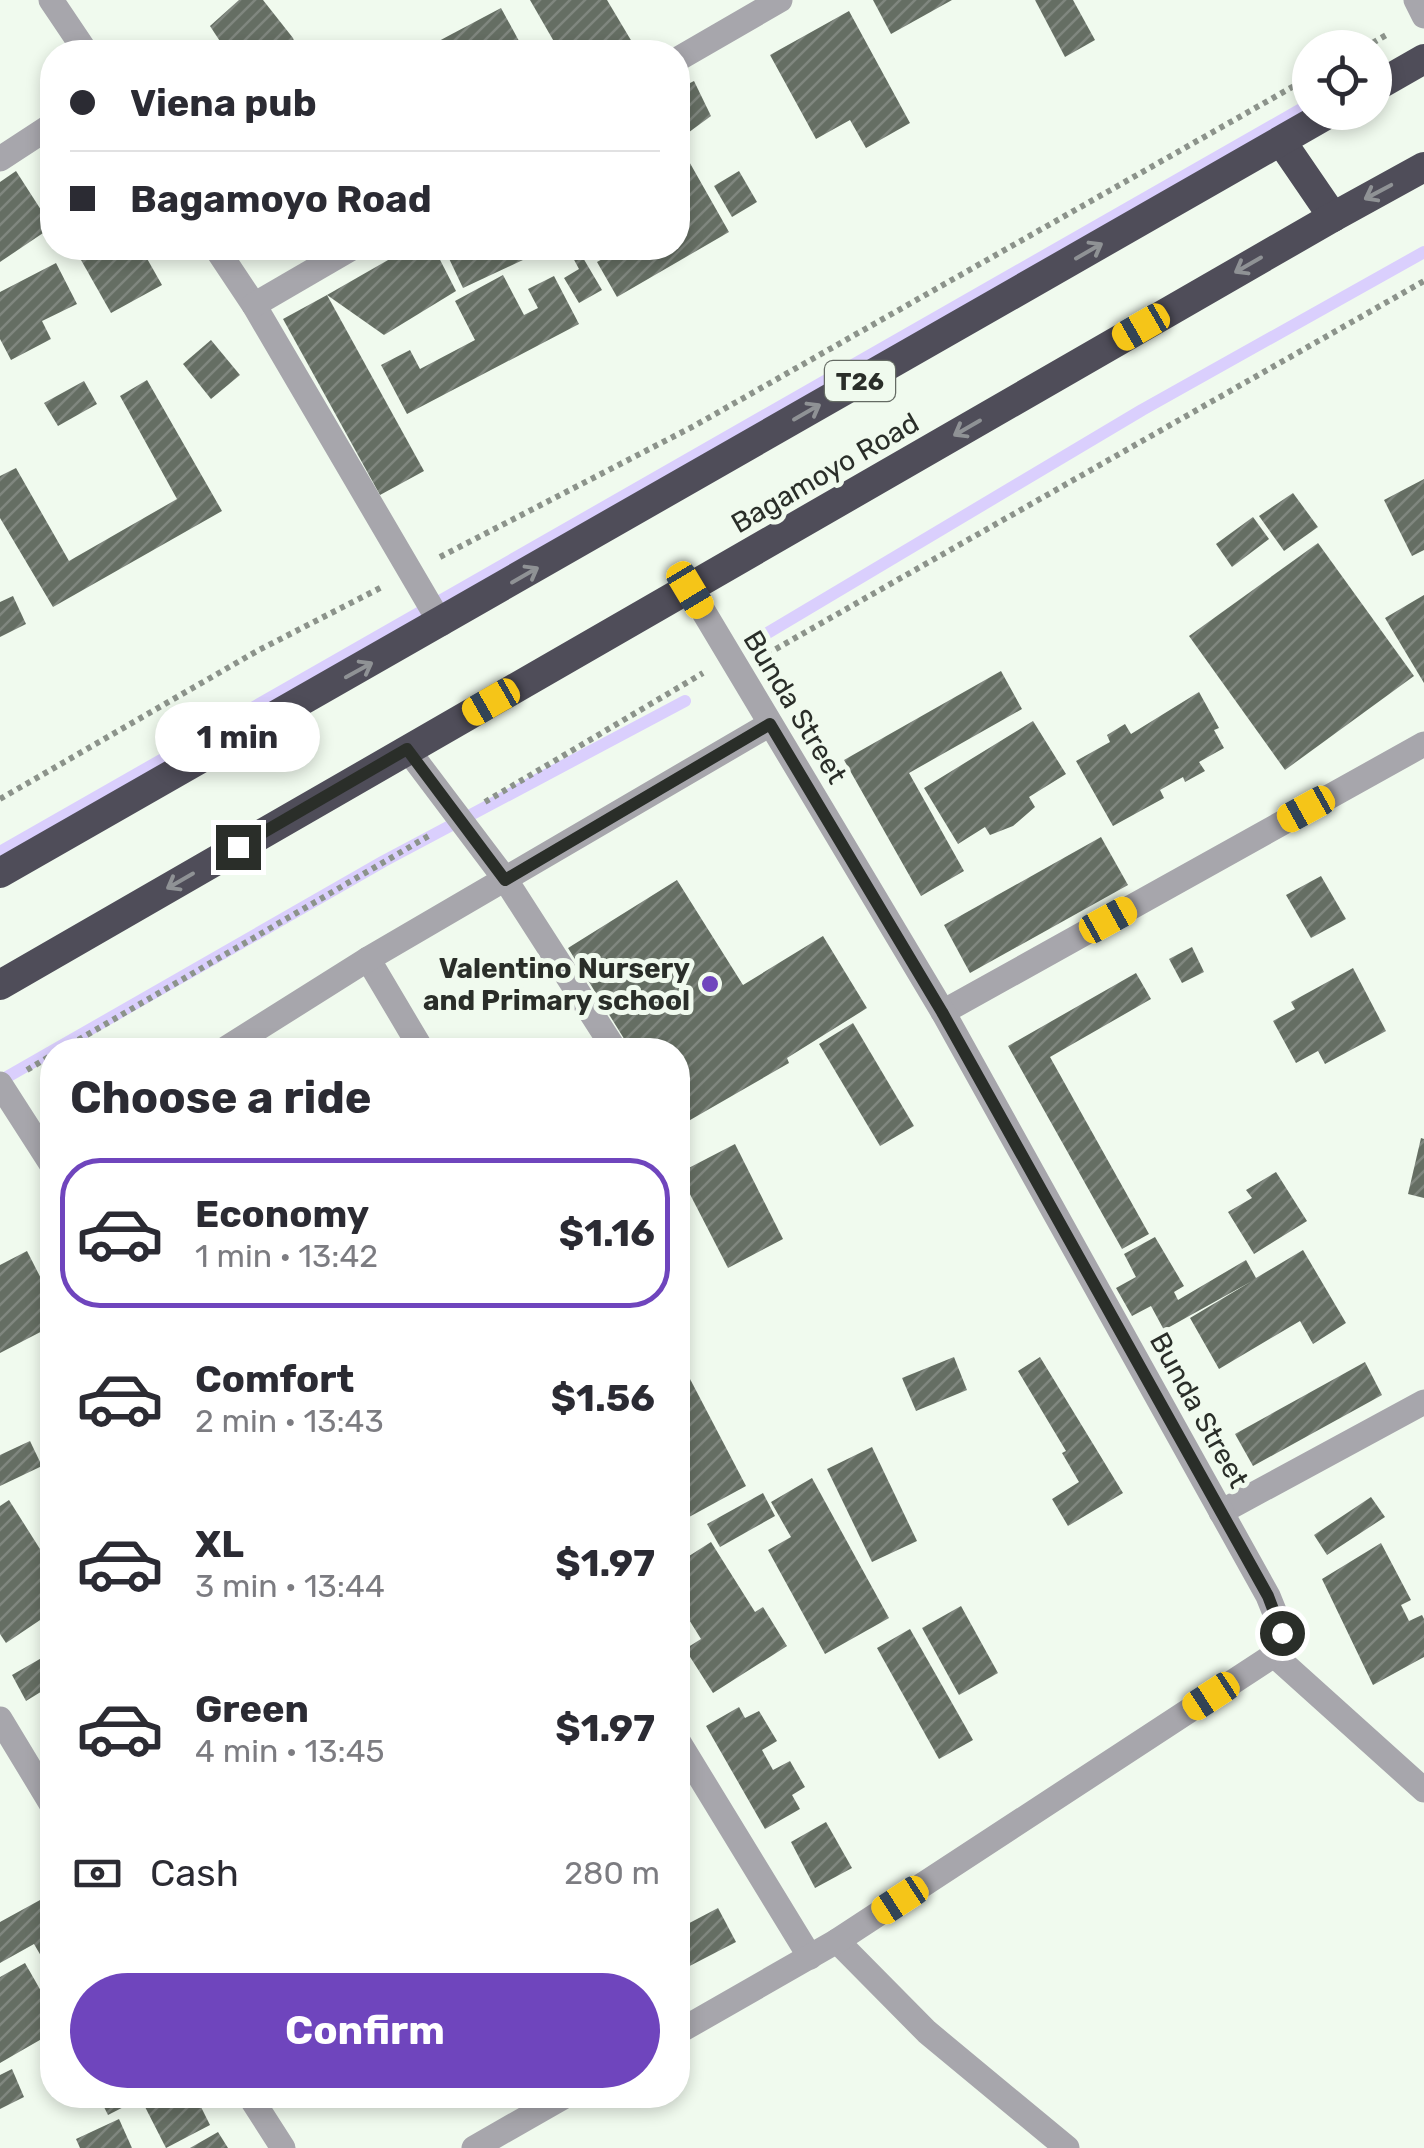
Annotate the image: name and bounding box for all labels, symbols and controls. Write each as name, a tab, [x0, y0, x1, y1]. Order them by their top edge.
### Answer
map controls	[1292, 30, 1392, 130]
button: locate	[1292, 30, 1392, 130]
text: Viena pub	[130, 80, 317, 126]
text: Bagamoyo Road	[130, 176, 432, 222]
one-way arrow	[1364, 183, 1394, 202]
one-way arrow	[1074, 241, 1103, 261]
one-way arrow	[1234, 256, 1263, 276]
car	[1108, 299, 1174, 355]
road number: T26	[825, 361, 895, 401]
one-way arrow	[792, 402, 821, 422]
street label: Bagamoyo Road	[725, 406, 925, 540]
one-way arrow	[953, 418, 982, 438]
car	[662, 557, 718, 623]
one-way arrow	[511, 565, 539, 585]
street label: Bunda Street	[736, 625, 854, 789]
one-way arrow	[344, 660, 373, 680]
car	[458, 674, 524, 730]
callout: 1 min	[156, 702, 320, 772]
text: 1 min	[197, 718, 278, 756]
car	[1272, 781, 1340, 837]
route end	[216, 825, 261, 870]
one-way arrow	[166, 871, 194, 891]
car	[1074, 892, 1142, 948]
place label: Valentino Nursery and Primary school	[423, 952, 690, 1017]
marker: Valentino Nursery and Primary school	[699, 973, 721, 995]
text: Choose a ride	[70, 1071, 372, 1124]
icon: car	[75, 1188, 165, 1278]
text: Economy	[195, 1191, 369, 1237]
text: $1.16	[559, 1210, 655, 1256]
text: 1 min · 13:42	[195, 1237, 378, 1275]
street label: Bunda Street	[1143, 1327, 1255, 1493]
icon: car	[75, 1353, 165, 1443]
text: Comfort	[195, 1356, 354, 1402]
text: $1.56	[551, 1375, 655, 1421]
text: 2 min · 13:43	[195, 1402, 384, 1440]
icon: car	[75, 1518, 165, 1608]
text: XL	[195, 1521, 244, 1567]
text: $1.97	[555, 1540, 655, 1586]
text: 3 min · 13:44	[195, 1567, 385, 1605]
route start	[1260, 1611, 1305, 1656]
car	[1178, 1667, 1244, 1725]
icon: car	[75, 1683, 165, 1773]
text: Green	[195, 1686, 309, 1732]
text: $1.97	[555, 1705, 655, 1751]
text: 4 min · 13:45	[195, 1732, 385, 1770]
icon: cash	[70, 1846, 125, 1901]
text: Cash	[150, 1850, 239, 1896]
text: 280 m	[564, 1854, 660, 1892]
car	[867, 1871, 933, 1929]
button: Confirm	[70, 1973, 660, 2088]

